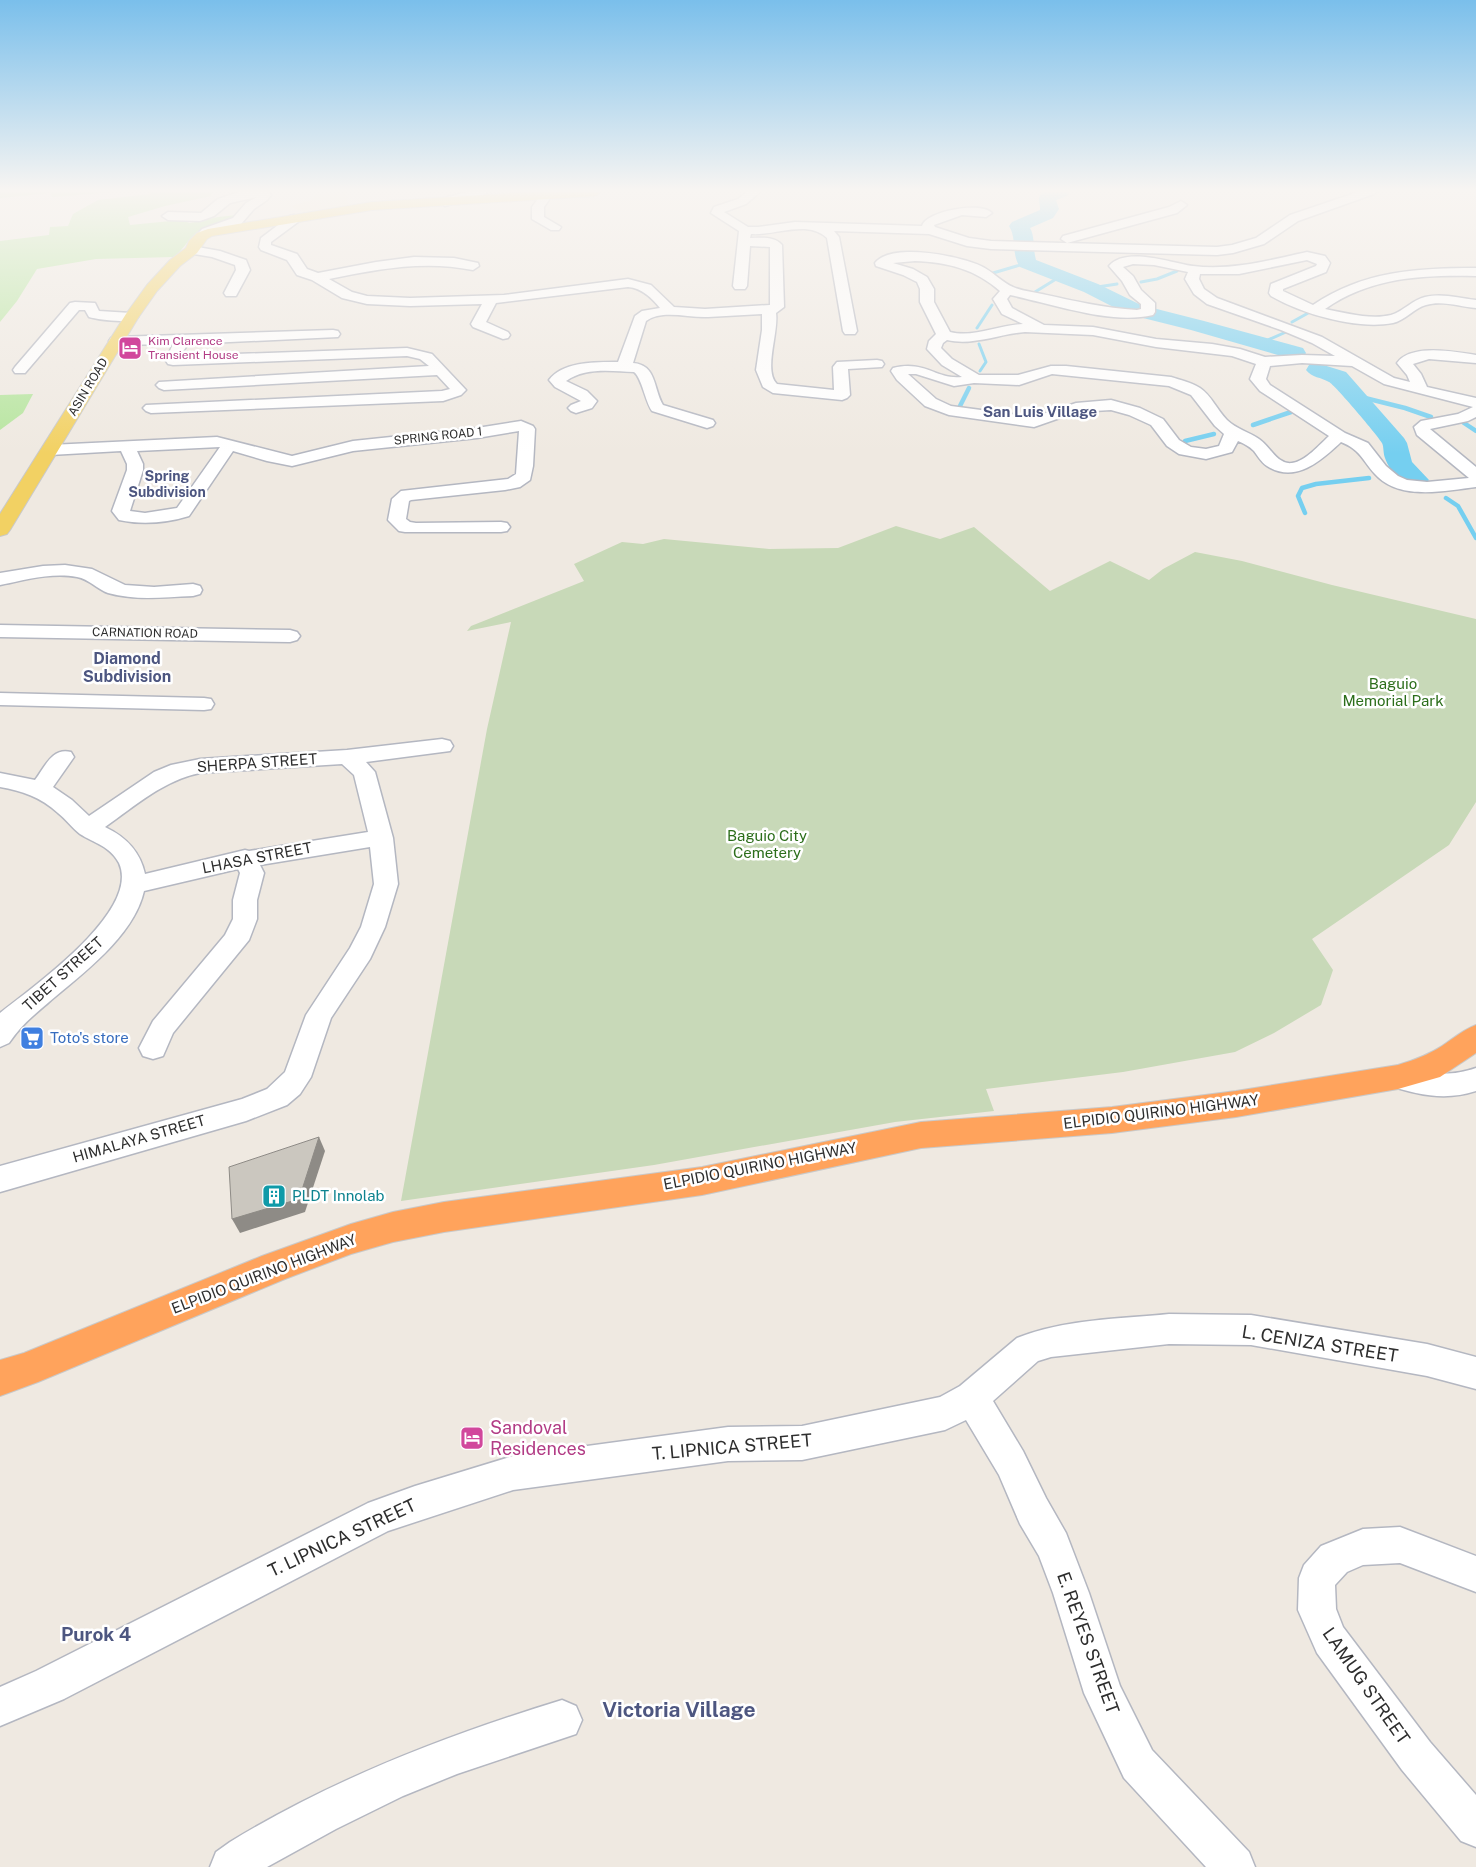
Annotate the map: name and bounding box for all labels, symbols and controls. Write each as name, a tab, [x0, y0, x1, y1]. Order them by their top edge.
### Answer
place label: Kim Clarence Transient House	[148, 334, 239, 362]
hotel icon: Kim Clarence Transient House	[117, 335, 143, 361]
street label: ASIN ROAD	[65, 356, 111, 418]
district label: San Luis Village	[983, 403, 1097, 420]
street label: SPRING ROAD 1	[393, 424, 483, 448]
district label: Spring Subdivision	[128, 468, 206, 500]
street label: CARNATION ROAD	[92, 625, 198, 641]
district label: Diamond Subdivision	[83, 649, 171, 686]
park label: Baguio Memorial Park	[1342, 675, 1444, 709]
street label: SHERPA STREET	[196, 750, 318, 775]
park label: Baguio City Cemetery	[727, 827, 807, 861]
street label: LHASA STREET	[201, 839, 313, 876]
street label: TIBET STREET	[19, 933, 106, 1014]
supermarket icon: Toto's store	[19, 1025, 45, 1051]
place label: Toto's store	[50, 1029, 129, 1046]
street label: ELPIDIO QUIRINO HIGHWAY	[1062, 1091, 1260, 1132]
street label: HIMALAYA STREET	[71, 1111, 207, 1166]
street label: ELPIDIO QUIRINO HIGHWAY	[662, 1138, 858, 1193]
building icon: PLDT Innolab	[261, 1183, 287, 1209]
place label: PLDT Innolab	[292, 1187, 385, 1204]
street label: ELPIDIO QUIRINO HIGHWAY	[169, 1230, 359, 1317]
street label: L. CENIZA STREET	[1240, 1321, 1400, 1366]
place label: Sandoval Residences	[490, 1417, 586, 1459]
hotel icon: Sandoval Residences	[459, 1425, 485, 1451]
street label: T. LIPNICA STREET	[651, 1429, 813, 1464]
street label: T. LIPNICA STREET	[265, 1494, 419, 1581]
street label: E. REYES STREET	[1053, 1569, 1124, 1717]
district label: Purok 4	[61, 1623, 131, 1645]
street label: LAMUG STREET	[1318, 1623, 1415, 1748]
district label: Victoria Village	[602, 1697, 756, 1722]

